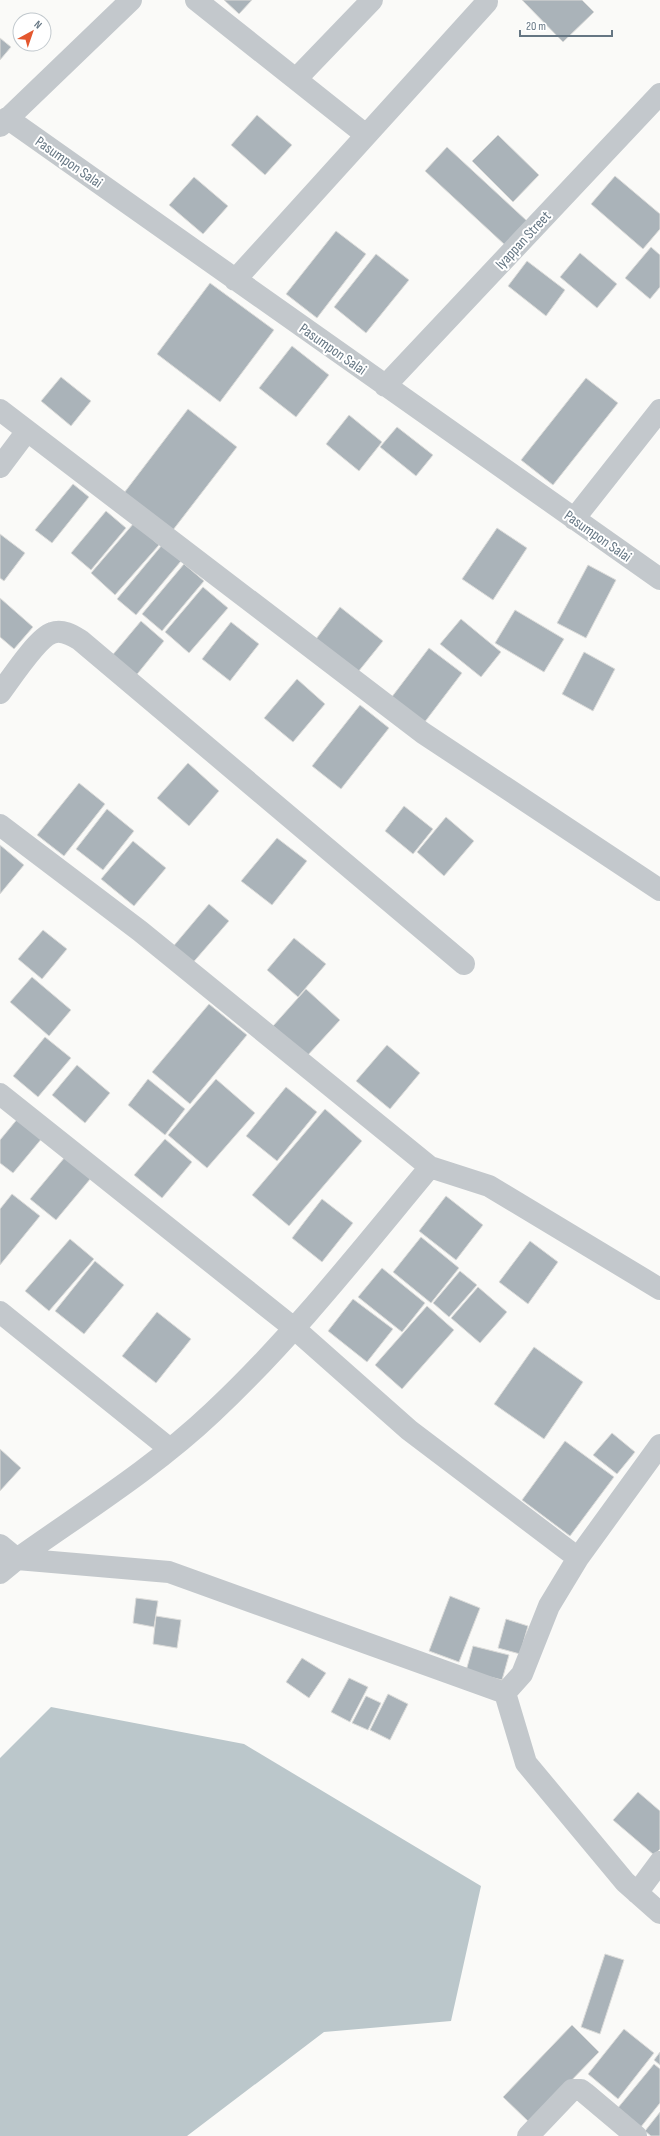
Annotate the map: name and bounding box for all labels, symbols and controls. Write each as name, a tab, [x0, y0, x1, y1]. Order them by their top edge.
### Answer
north arrow	[12, 12, 52, 52]
scale bar	[520, 12, 612, 38]
text: N	[32, 18, 45, 32]
text: 20 m	[526, 19, 546, 34]
street label: Pasumpon Salai	[31, 132, 106, 193]
street label: Iyappan Street	[492, 207, 555, 274]
street label: Pasumpon Salai	[295, 319, 370, 380]
street label: Pasumpon Salai	[560, 506, 635, 567]

